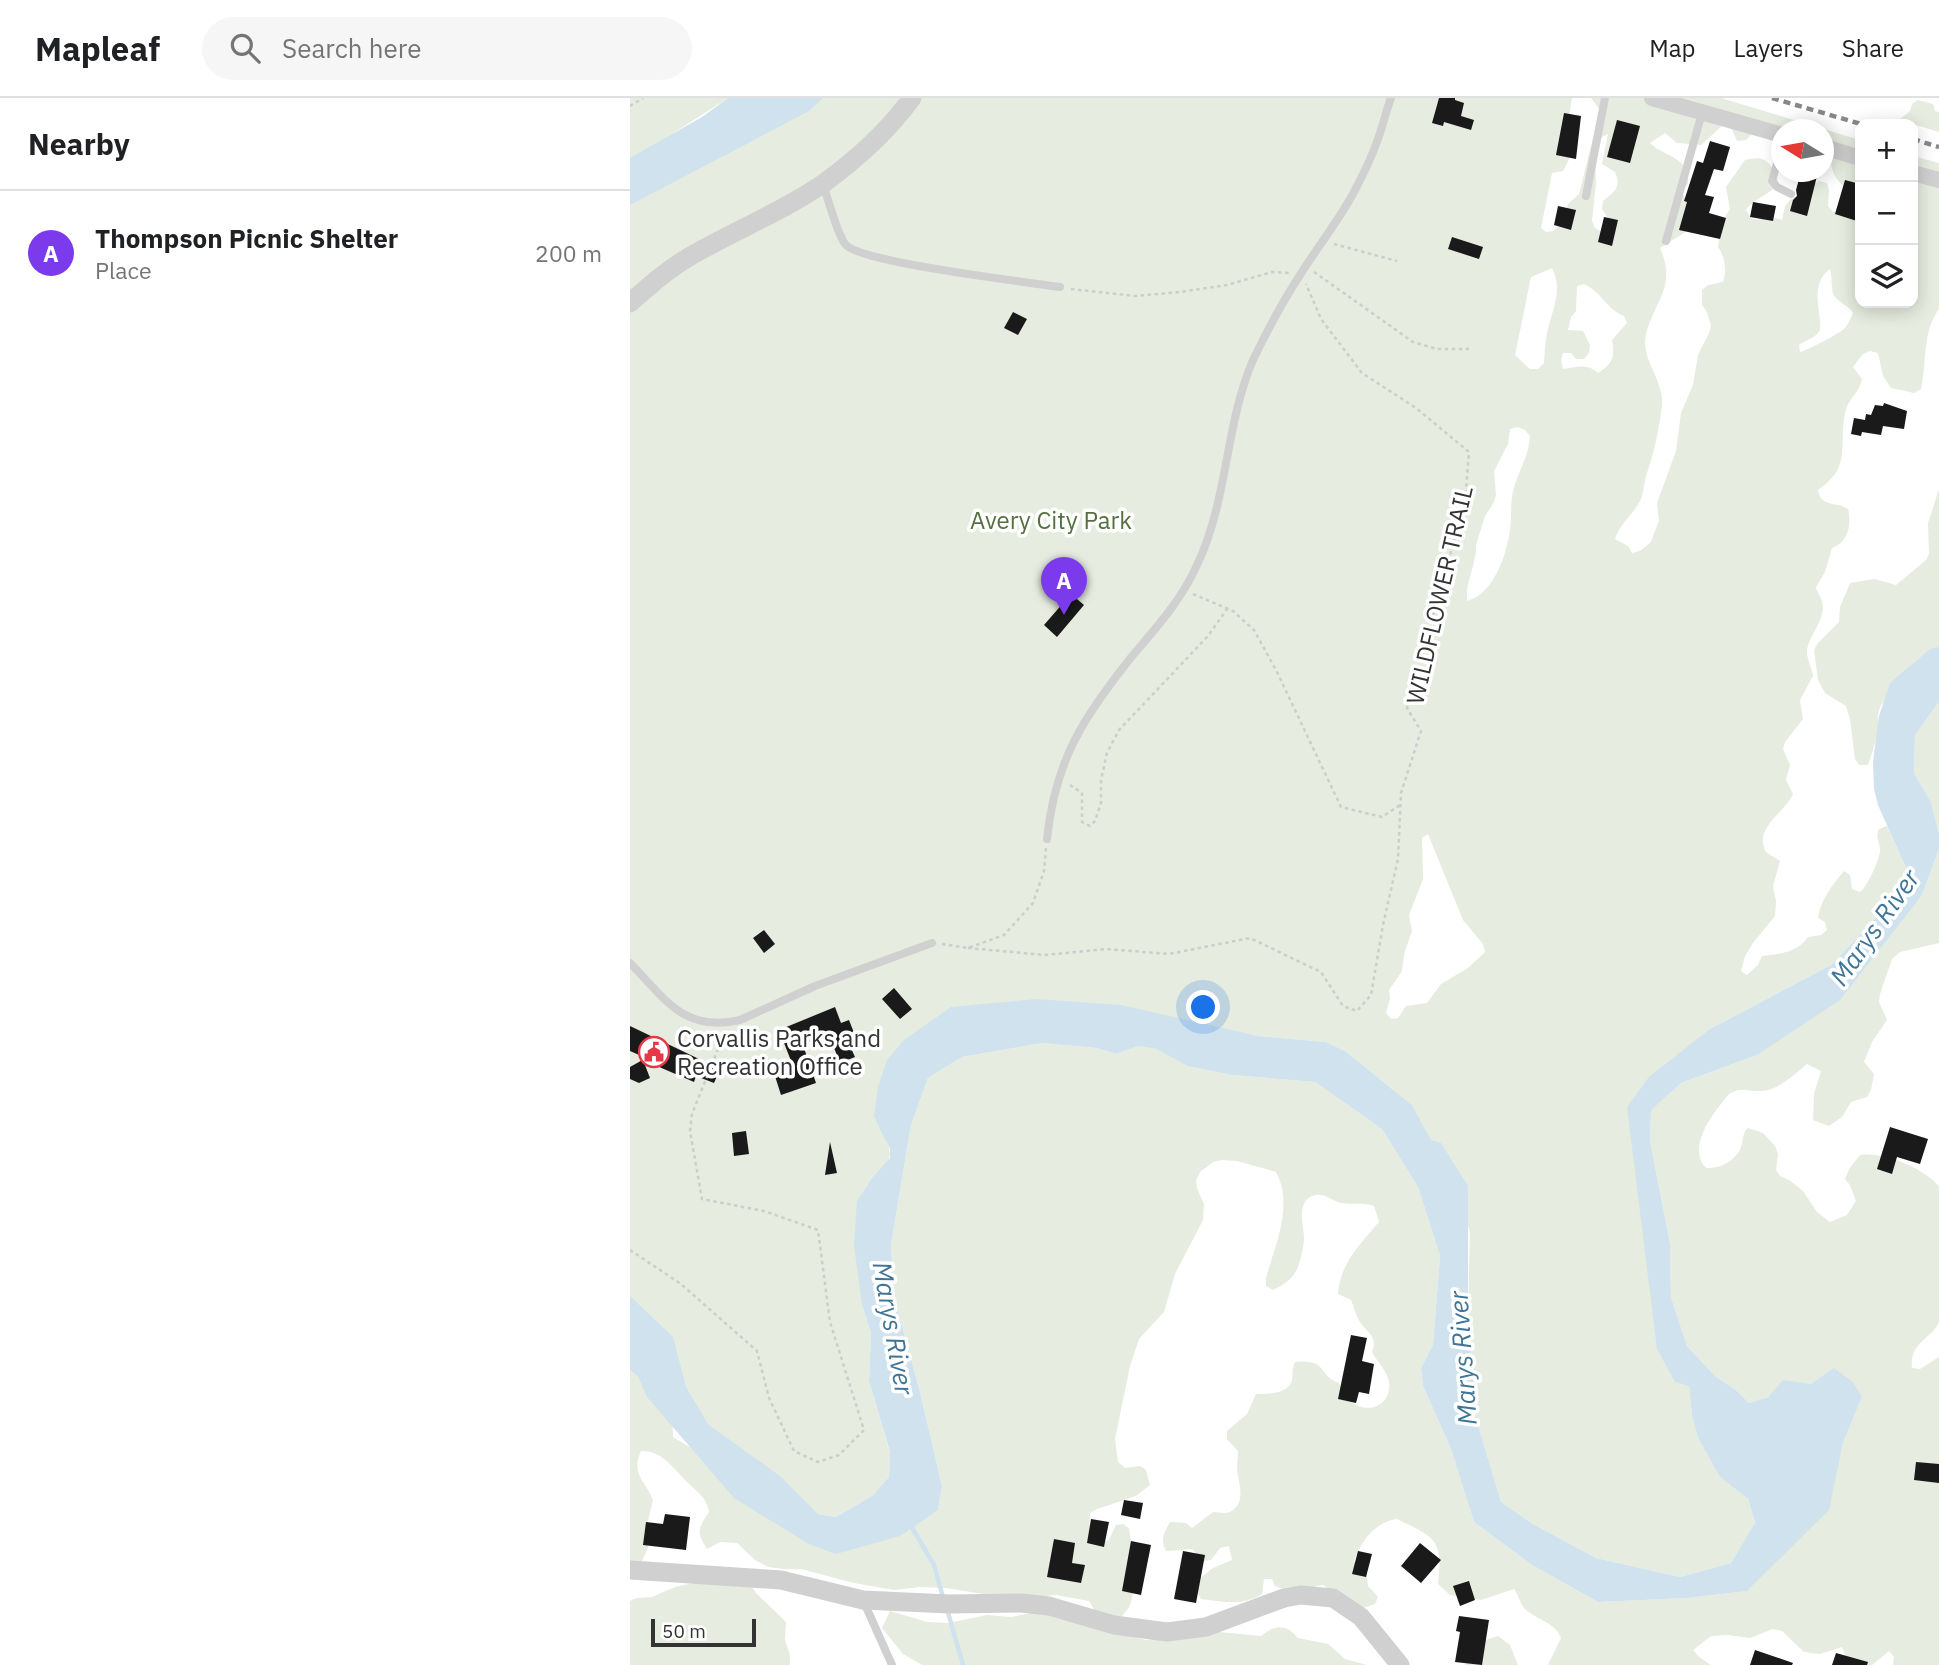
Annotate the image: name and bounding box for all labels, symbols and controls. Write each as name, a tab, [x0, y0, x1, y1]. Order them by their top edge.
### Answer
search box	[202, 17, 692, 80]
text: Mapleaf	[35, 27, 160, 70]
icon: search	[226, 29, 264, 67]
text: Search here	[282, 31, 422, 65]
text: Map	[1649, 32, 1696, 64]
text: Layers	[1734, 32, 1804, 64]
text: Share	[1842, 32, 1904, 64]
north arrow	[1771, 119, 1834, 182]
map controls	[1855, 119, 1918, 308]
button: +	[1855, 119, 1918, 182]
text: Nearby	[28, 124, 130, 163]
button: −	[1855, 182, 1918, 245]
text: Thompson Picnic Shelter	[95, 221, 398, 255]
text: A	[43, 238, 59, 268]
text: 200 m	[535, 238, 602, 268]
button: layers	[1855, 245, 1918, 308]
text: Place	[95, 255, 152, 285]
street label: WILDFLOWER TRAIL	[1398, 483, 1480, 707]
park label: Avery City Park	[970, 504, 1132, 536]
pin: A	[1041, 557, 1087, 615]
water label: Marys River	[1822, 861, 1927, 992]
your location	[1186, 990, 1220, 1024]
place label: Corvallis Parks and Recreation Office	[677, 1022, 881, 1082]
public building icon: Corvallis Parks and Recreation Office	[637, 1035, 671, 1069]
water label: Marys River	[866, 1259, 923, 1399]
water label: Marys River	[1440, 1288, 1484, 1426]
scale bar	[651, 1616, 756, 1648]
text: 50 m	[662, 1619, 706, 1643]

